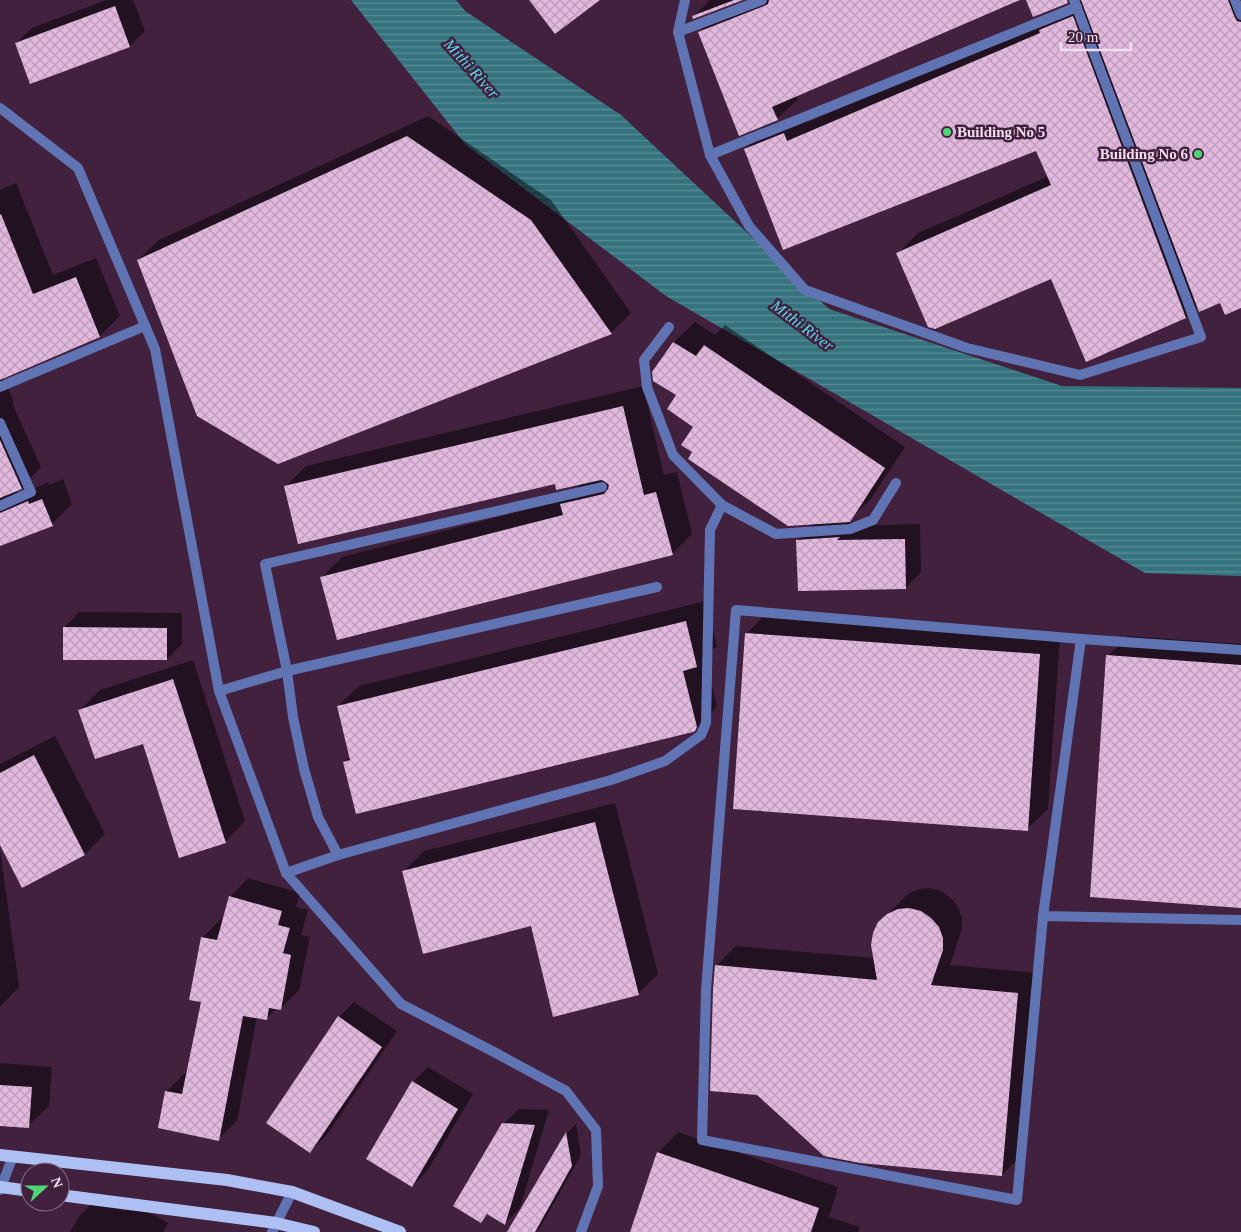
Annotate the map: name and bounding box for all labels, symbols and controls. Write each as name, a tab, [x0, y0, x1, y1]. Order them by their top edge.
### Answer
scale bar	[1061, 20, 1131, 52]
text: 20 m	[1068, 29, 1099, 45]
water label: Mithi River	[440, 35, 503, 102]
place label: Building No 5	[957, 124, 1045, 140]
marker: Building No 5	[941, 126, 953, 138]
place label: Building No 6	[1100, 146, 1188, 162]
marker: Building No 6	[1192, 148, 1204, 160]
water label: Mithi River	[768, 296, 838, 355]
north arrow	[20, 1162, 70, 1212]
text: N	[48, 1175, 65, 1190]

